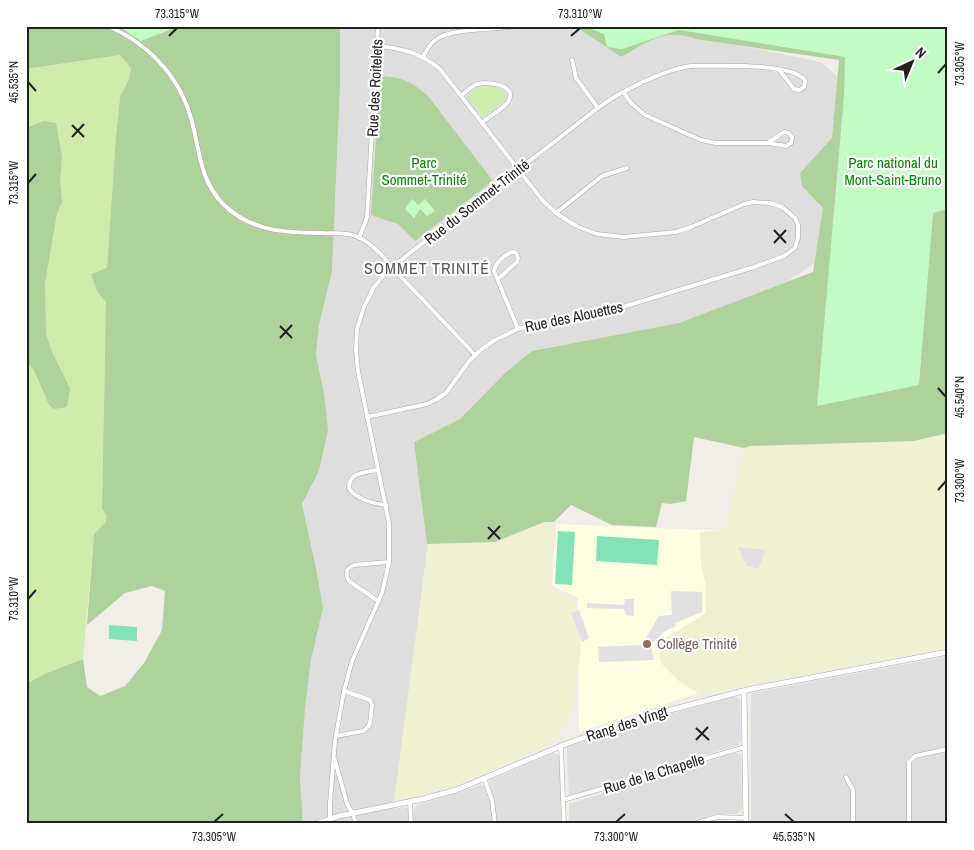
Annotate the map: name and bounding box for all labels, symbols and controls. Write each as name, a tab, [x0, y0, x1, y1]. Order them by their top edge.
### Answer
text: 73.315°W	[155, 6, 200, 22]
text: 73.310°W	[558, 6, 603, 22]
north arrow	[886, 38, 936, 88]
street label: Rue des Roitelets	[361, 39, 388, 137]
text: 73.305°W	[952, 41, 968, 86]
text: N	[912, 43, 930, 62]
text: 45.535°N	[6, 61, 22, 103]
park label: Parc Sommet-Trinité	[382, 152, 467, 190]
park label: Parc national du Mont-Saint-Bruno	[844, 152, 942, 190]
street label: Rue du Sommet-Trinité	[420, 154, 534, 249]
text: 73.315°W	[6, 160, 22, 205]
district label: SOMMET TRINITÉ	[364, 257, 490, 279]
street label: Rue des Alouettes	[523, 296, 625, 337]
text: 45.540°N	[952, 376, 968, 418]
text: 73.300°W	[952, 458, 968, 503]
text: 73.310°W	[6, 576, 22, 621]
place label: Collège Trinité	[657, 633, 737, 654]
marker: Collège Trinité	[641, 638, 653, 650]
street label: Rang des Vingt	[583, 700, 671, 747]
street label: Rue de la Chapelle	[601, 748, 707, 799]
text: 73.305°W	[192, 829, 237, 845]
text: 73.300°W	[594, 829, 639, 845]
text: 45.535°N	[773, 829, 815, 845]

